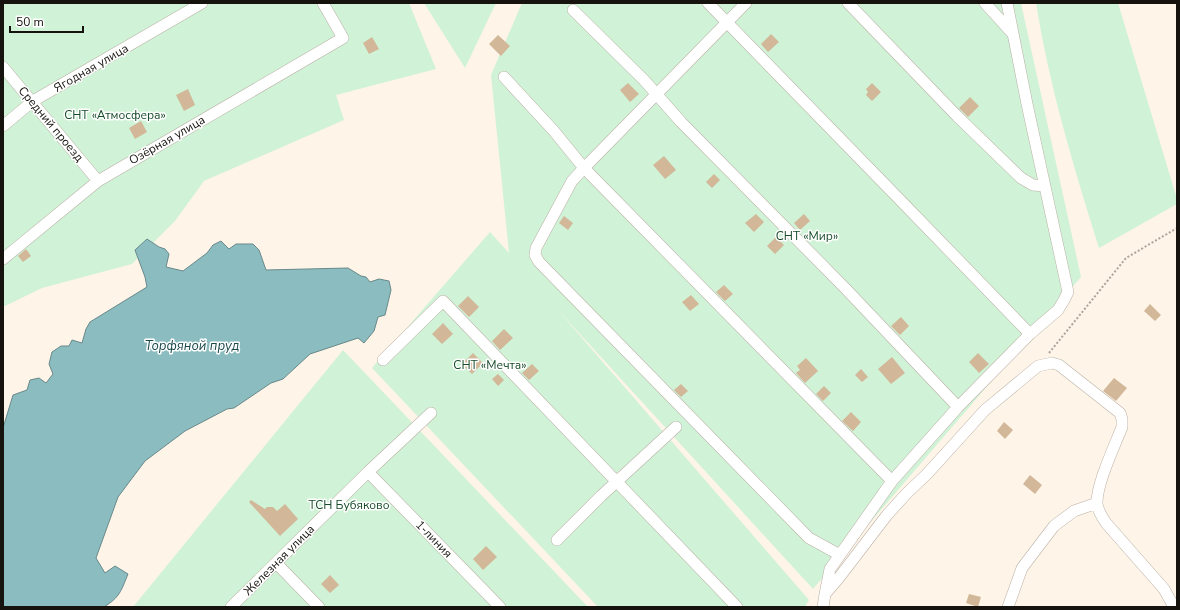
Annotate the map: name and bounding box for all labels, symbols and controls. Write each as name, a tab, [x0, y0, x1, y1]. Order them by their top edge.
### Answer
scale bar	[10, 8, 83, 34]
text: 50 m	[16, 14, 44, 30]
street label: Ягодная улица	[51, 40, 131, 96]
street label: Средний проезд	[15, 83, 87, 165]
park label: СНТ «Атмосфера»	[64, 107, 166, 123]
street label: Озёрная улица	[126, 112, 208, 168]
park label: СНТ «Мир»	[776, 228, 838, 244]
water label: Торфяной пруд	[145, 337, 239, 355]
park label: СНТ «Мечта»	[453, 357, 527, 373]
park label: ТСН Бубяково	[309, 497, 390, 513]
street label: 1-линия	[412, 517, 456, 561]
street label: Железная улица	[240, 521, 318, 599]

